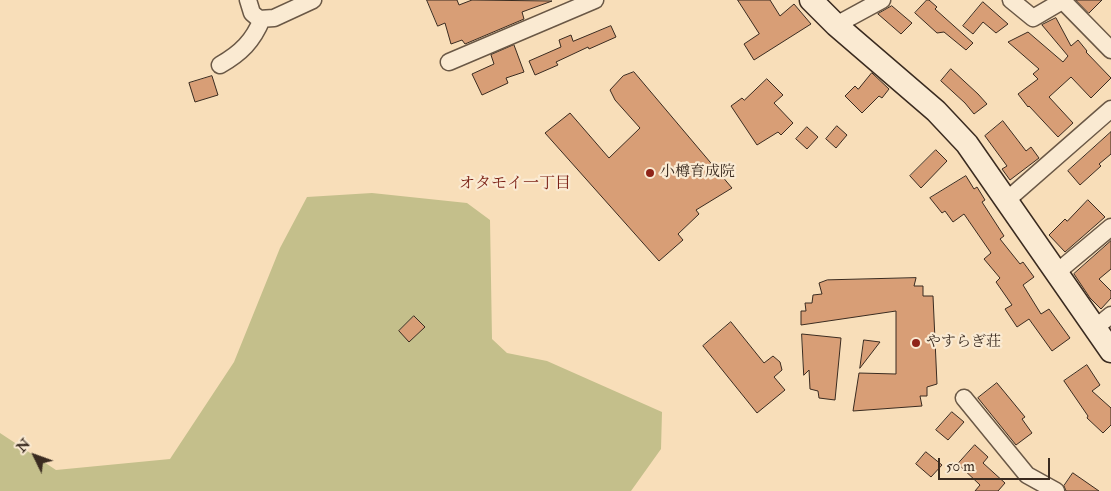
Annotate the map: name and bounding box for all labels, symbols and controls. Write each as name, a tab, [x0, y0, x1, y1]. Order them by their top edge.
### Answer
place label: 小樽育成院	[660, 164, 735, 182]
marker: 小樽育成院	[644, 167, 656, 179]
district label: オタモイ一丁目	[459, 175, 571, 195]
place label: やすらぎ荘	[926, 334, 1001, 352]
marker: やすらぎ荘	[910, 337, 922, 349]
north arrow	[10, 431, 60, 481]
text: N	[13, 435, 34, 456]
scale bar	[941, 448, 1054, 480]
text: 50 m	[946, 457, 975, 476]

